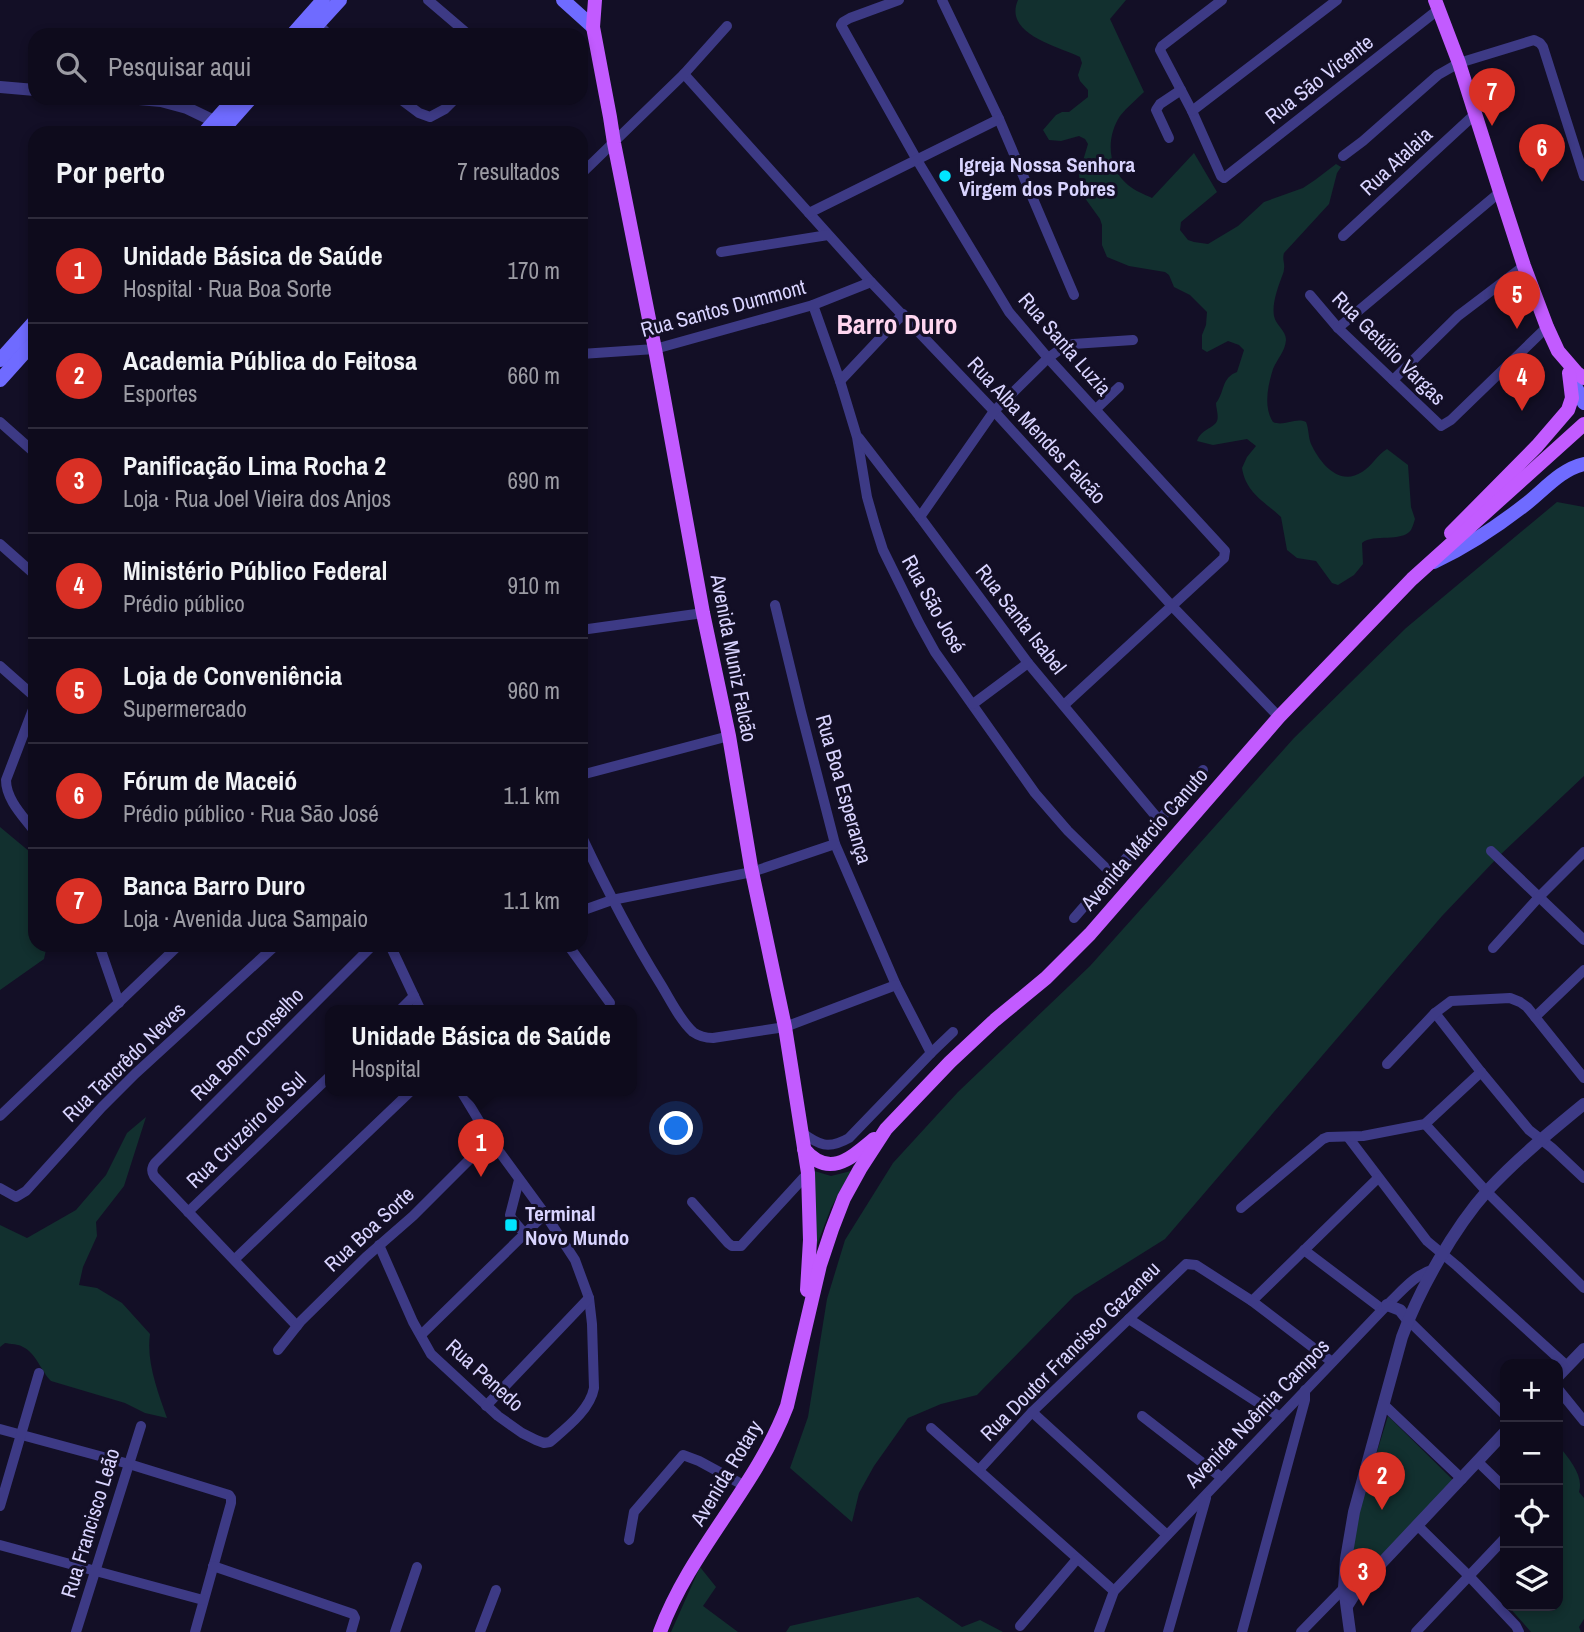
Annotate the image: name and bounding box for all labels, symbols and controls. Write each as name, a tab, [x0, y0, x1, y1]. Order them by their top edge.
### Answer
search box	[28, 28, 588, 105]
street label: Rua São Vicente	[1259, 28, 1379, 130]
icon: search	[52, 48, 90, 86]
text: Pesquisar aqui	[108, 49, 251, 84]
pin: 7	[1469, 68, 1515, 126]
street label: Rua Atalaia	[1354, 120, 1439, 202]
pin: 6	[1519, 124, 1565, 182]
place label: Igreja Nossa Senhora Virgem dos Pobres	[959, 150, 1136, 203]
text: Por perto	[56, 152, 165, 192]
text: 7 resultados	[457, 156, 560, 187]
marker: Igreja Nossa Senhora Virgem dos Pobres	[937, 168, 953, 184]
text: Unidade Básica de Saúde	[123, 238, 383, 273]
text: 1	[74, 255, 84, 286]
text: 170 m	[508, 255, 560, 286]
pin: 5	[1494, 271, 1540, 329]
street label: Rua Santos Dummont	[637, 272, 809, 344]
text: Hospital · Rua Boa Sorte	[123, 273, 332, 304]
street label: Rua Getúlio Vargas	[1326, 285, 1452, 411]
street label: Rua Santa Luzia	[1012, 286, 1118, 402]
district label: Barro Duro	[836, 305, 958, 343]
text: Academia Pública do Feitosa	[123, 343, 417, 378]
street label: Rua Alba Mendes Falcão	[961, 350, 1113, 510]
pin: 4	[1499, 353, 1545, 411]
text: 2	[74, 360, 84, 391]
text: 660 m	[508, 360, 560, 391]
text: Esportes	[123, 378, 197, 409]
text: Panificação Lima Rocha 2	[123, 448, 386, 483]
text: 3	[74, 465, 84, 496]
text: 690 m	[508, 465, 560, 496]
text: Loja · Rua Joel Vieira dos Anjos	[123, 483, 391, 514]
street label: Rua São José	[895, 550, 973, 658]
text: Ministério Público Federal	[123, 553, 387, 588]
street label: Rua Santa Isabel	[969, 558, 1073, 680]
text: 4	[74, 570, 84, 601]
text: 910 m	[508, 570, 560, 601]
street label: Avenida Muniz Falcão	[703, 571, 764, 744]
text: Prédio público	[123, 588, 245, 619]
text: Loja de Conveniência	[123, 658, 342, 693]
text: 5	[74, 675, 84, 706]
text: 960 m	[508, 675, 560, 706]
text: Supermercado	[123, 693, 247, 724]
street label: Rua Boa Esperança	[809, 711, 879, 867]
street label: Avenida Márcio Canuto	[1073, 761, 1214, 917]
text: Fórum de Maceió	[123, 763, 297, 798]
text: 6	[74, 780, 84, 811]
text: 1.1 km	[503, 780, 560, 811]
text: Prédio público · Rua São José	[123, 798, 379, 829]
text: Banca Barro Duro	[123, 868, 305, 903]
text: 7	[74, 885, 84, 916]
text: 1.1 km	[503, 885, 560, 916]
text: Loja · Avenida Juca Sampaio	[123, 903, 368, 934]
street label: Rua Bom Conselho	[184, 981, 310, 1107]
street label: Rua Tancrêdo Neves	[56, 996, 192, 1128]
popup	[325, 1005, 637, 1096]
text: Unidade Básica de Saúde	[351, 1018, 611, 1053]
text: Hospital	[351, 1053, 420, 1084]
street label: Rua Cruzeiro do Sul	[180, 1065, 312, 1195]
your location	[659, 1111, 693, 1145]
pin: 1	[458, 1119, 504, 1177]
street label: Rua Boa Sorte	[318, 1180, 420, 1278]
place label: Terminal Novo Mundo	[525, 1199, 629, 1252]
marker: Terminal Novo Mundo	[503, 1217, 519, 1233]
street label: Rua Doutor Francisco Gazaneu	[974, 1255, 1166, 1447]
street label: Rua Penedo	[440, 1332, 530, 1418]
street label: Avenida Noêmia Campos	[1177, 1332, 1336, 1495]
map controls	[1500, 1359, 1563, 1611]
button: +	[1500, 1359, 1563, 1422]
street label: Avenida Rotary	[683, 1414, 769, 1532]
button: −	[1500, 1422, 1563, 1485]
street label: Rua Francisco Leão	[53, 1445, 127, 1601]
pin: 2	[1359, 1452, 1405, 1510]
button: locate	[1500, 1485, 1563, 1548]
pin: 3	[1340, 1548, 1386, 1606]
button: layers	[1500, 1548, 1563, 1611]

